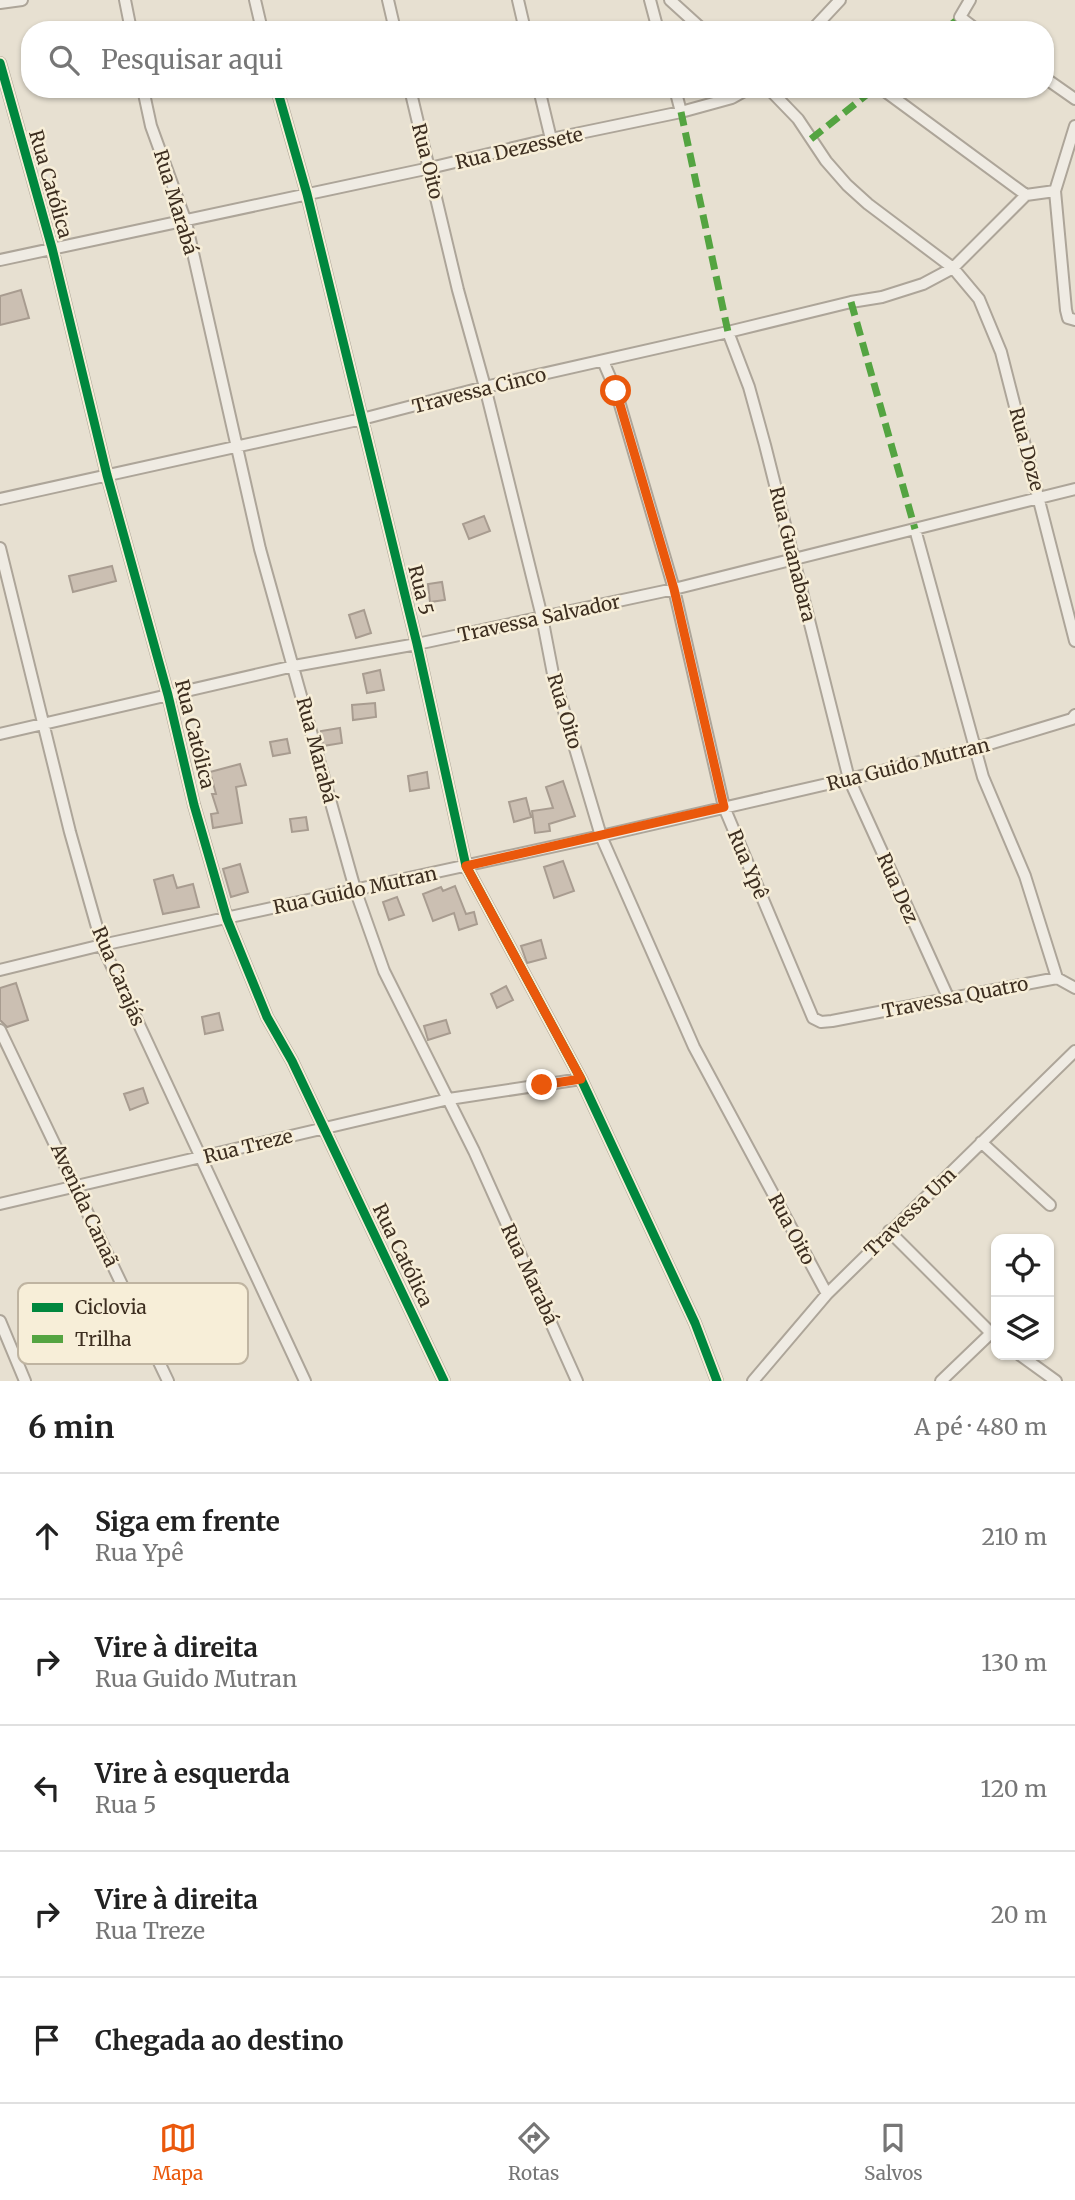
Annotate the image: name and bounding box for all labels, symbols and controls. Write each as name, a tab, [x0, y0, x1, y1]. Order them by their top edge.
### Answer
search box	[21, 21, 1054, 98]
icon: search	[45, 41, 83, 79]
text: Pesquisar aqui	[101, 43, 283, 76]
street label: Rua Oito	[407, 121, 449, 201]
street label: Rua Dezessete	[453, 122, 585, 174]
street label: Rua Católica	[24, 127, 78, 241]
street label: Rua Marabá	[149, 146, 203, 258]
street label: Travessa Cinco	[410, 362, 548, 418]
route start	[600, 375, 631, 406]
street label: Rua Doze	[1004, 405, 1050, 493]
street label: Rua Guanabara	[765, 484, 821, 624]
street label: Rua 5	[403, 563, 439, 617]
street label: Travessa Salvador	[456, 589, 623, 647]
street label: Rua Oito	[542, 671, 588, 751]
street label: Rua Católica	[170, 677, 220, 791]
street label: Rua Marabá	[291, 694, 343, 806]
street label: Rua Guido Mutran	[824, 732, 992, 796]
street label: Rua Ypê	[723, 826, 773, 902]
street label: Rua Dez	[872, 849, 924, 927]
street label: Rua Guido Mutran	[271, 861, 440, 919]
street label: Rua Carajás	[87, 923, 151, 1029]
street label: Travessa Quatro	[880, 971, 1030, 1023]
route end	[526, 1069, 557, 1100]
street label: Rua Treze	[201, 1123, 295, 1169]
street label: Avenida Canaã	[45, 1138, 124, 1271]
street label: Travessa Um	[859, 1162, 961, 1262]
street label: Rua Oito	[763, 1189, 821, 1269]
street label: Rua Católica	[368, 1199, 438, 1311]
street label: Rua Marabá	[496, 1220, 564, 1328]
map controls	[991, 1234, 1054, 1360]
button: locate	[991, 1234, 1054, 1297]
legend	[18, 1283, 248, 1364]
text: Ciclovia	[75, 1295, 147, 1319]
button: layers	[991, 1297, 1054, 1360]
text: Trilha	[75, 1327, 131, 1351]
text: 6 min	[28, 1408, 114, 1446]
text: A pé · 480 m	[914, 1412, 1047, 1441]
text: Siga em frente	[95, 1505, 280, 1538]
icon: ahead	[28, 1517, 66, 1555]
text: 210 m	[982, 1522, 1047, 1551]
text: Rua Ypê	[95, 1538, 183, 1567]
text: Vire à direita	[95, 1631, 258, 1664]
icon: right	[28, 1643, 66, 1681]
text: 130 m	[981, 1648, 1047, 1677]
text: Rua Guido Mutran	[95, 1664, 297, 1693]
text: Vire à esquerda	[95, 1757, 290, 1790]
icon: left	[28, 1769, 66, 1807]
text: 120 m	[981, 1774, 1047, 1803]
text: Rua 5	[95, 1790, 156, 1819]
text: Vire à direita	[95, 1883, 258, 1916]
icon: right	[28, 1895, 66, 1933]
text: 20 m	[991, 1900, 1047, 1929]
text: Rua Treze	[95, 1916, 205, 1945]
icon: arrive	[28, 2021, 66, 2059]
text: Chegada ao destino	[95, 2024, 344, 2057]
tab: Mapa	[152, 2119, 203, 2185]
tab: Rotas	[508, 2119, 559, 2185]
tab: Salvos	[864, 2119, 923, 2185]

